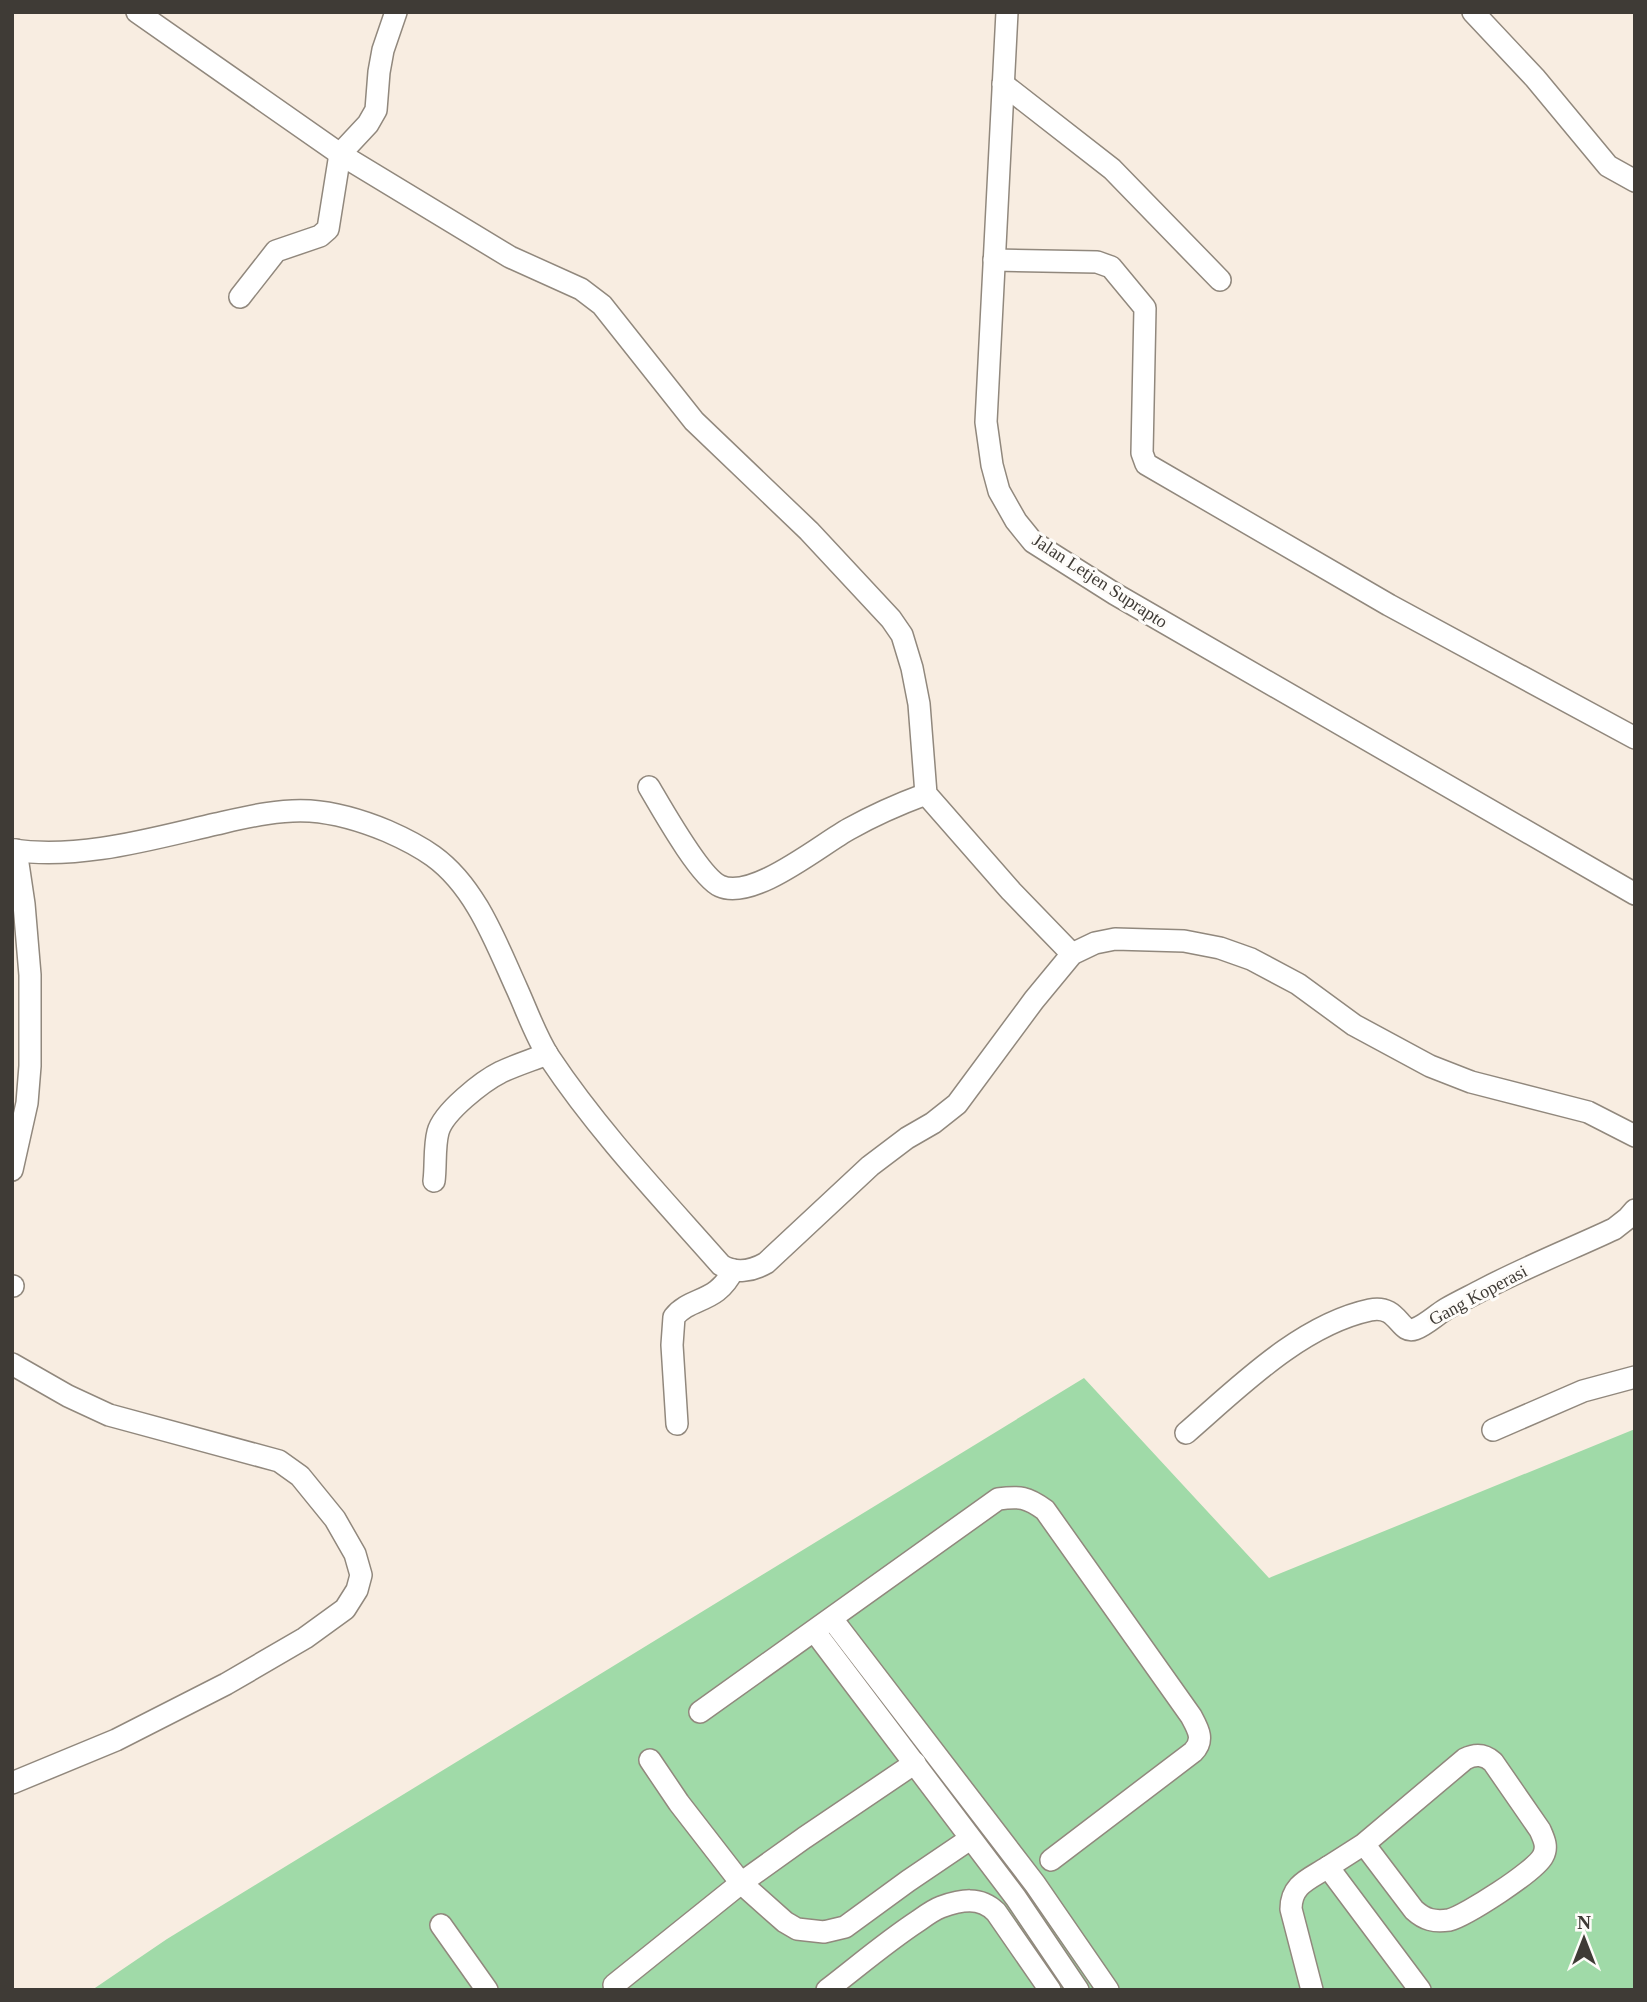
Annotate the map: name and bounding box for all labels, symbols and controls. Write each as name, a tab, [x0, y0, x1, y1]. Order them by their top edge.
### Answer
street label: Jalan Letjen Suprapto	[1029, 530, 1171, 632]
street label: Gang Koperasi	[1425, 1261, 1531, 1329]
north arrow	[1549, 1904, 1619, 1974]
text: N	[1577, 1912, 1591, 1933]

